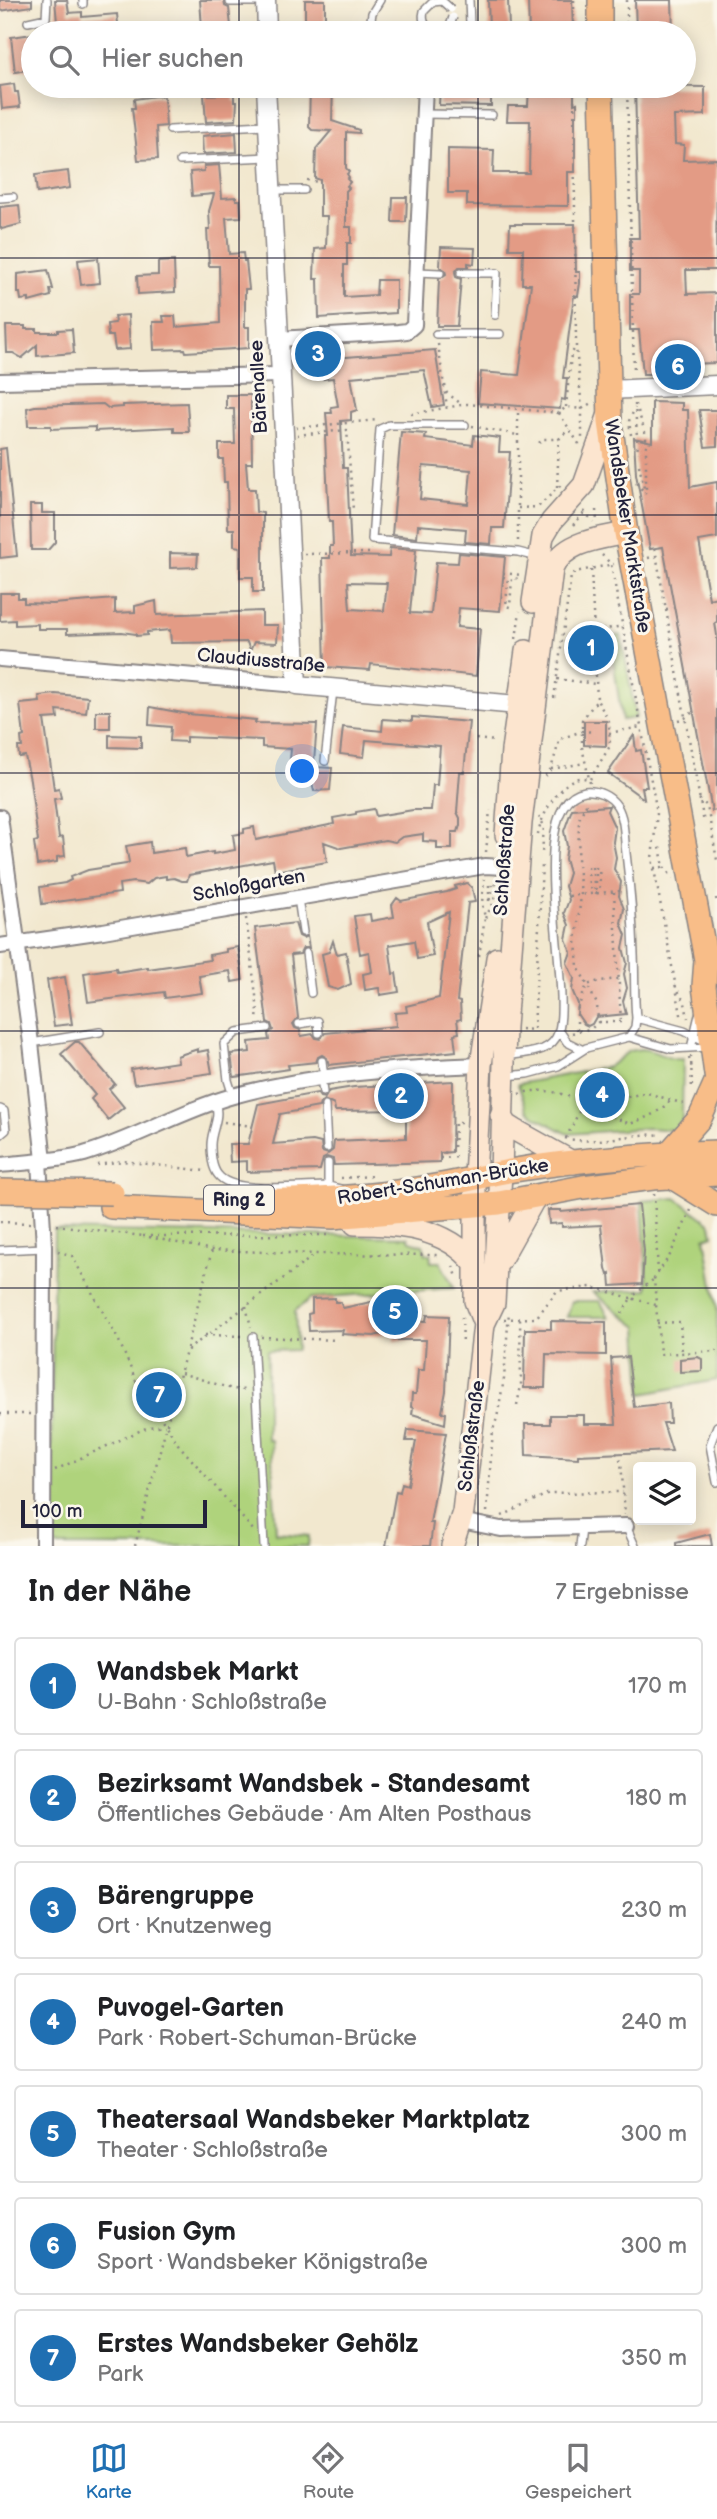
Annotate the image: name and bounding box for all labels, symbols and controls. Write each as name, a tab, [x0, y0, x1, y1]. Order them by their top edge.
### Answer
search box	[21, 21, 696, 98]
icon: search	[45, 41, 83, 79]
text: Hier suchen	[101, 44, 244, 75]
pin: 3	[295, 328, 341, 380]
street label: Bärenallee	[245, 340, 273, 434]
pin: 6	[655, 341, 701, 393]
street label: Wandsbeker Marktstraße	[599, 417, 655, 635]
pin: 1	[568, 622, 614, 674]
street label: Claudiusstraße	[196, 644, 326, 678]
your location	[285, 754, 319, 788]
street label: Schloßstraße	[490, 803, 520, 917]
street label: Schloßgarten	[191, 865, 307, 907]
pin: 4	[579, 1069, 625, 1121]
pin: 2	[378, 1070, 424, 1122]
street label: Robert-Schuman-Brücke	[336, 1154, 550, 1210]
road number: Ring 2	[204, 1185, 274, 1214]
pin: 5	[372, 1286, 418, 1338]
pin: 7	[136, 1369, 182, 1421]
street label: Schloßstraße	[454, 1379, 490, 1493]
map controls	[633, 1462, 696, 1525]
button: layers	[633, 1462, 696, 1525]
scale bar	[21, 1497, 206, 1529]
text: 100 m	[32, 1500, 83, 1523]
text: In der Nähe	[28, 1574, 191, 1610]
text: 7 Ergebnisse	[555, 1578, 689, 1606]
text: Wandsbek Markt	[97, 1657, 299, 1688]
text: 1	[48, 1672, 58, 1700]
text: 170 m	[628, 1672, 687, 1700]
text: U-Bahn · Schloßstraße	[97, 1688, 327, 1716]
text: Bezirksamt Wandsbek - Standesamt	[97, 1769, 530, 1800]
text: 2	[46, 1784, 60, 1812]
text: 180 m	[626, 1784, 687, 1812]
text: Öffentliches Gebäude · Am Alten Posthaus	[97, 1800, 532, 1828]
text: Bärengruppe	[97, 1881, 254, 1912]
text: 3	[46, 1896, 60, 1924]
text: 230 m	[621, 1896, 687, 1924]
text: Ort · Knutzenweg	[97, 1912, 272, 1940]
text: Puvogel-Garten	[97, 1993, 284, 2024]
text: 4	[46, 2008, 60, 2036]
text: 240 m	[621, 2008, 687, 2036]
text: Park · Robert-Schuman-Brücke	[97, 2024, 417, 2052]
text: Theatersaal Wandsbeker Marktplatz	[97, 2105, 530, 2136]
text: 5	[46, 2120, 60, 2148]
text: 300 m	[621, 2120, 687, 2148]
text: Theater · Schloßstraße	[97, 2136, 328, 2164]
text: Fusion Gym	[97, 2217, 236, 2248]
text: 6	[46, 2232, 60, 2260]
text: 300 m	[621, 2232, 687, 2260]
text: Sport · Wandsbeker Königstraße	[97, 2248, 428, 2276]
text: Erstes Wandsbeker Gehölz	[97, 2329, 418, 2360]
text: 7	[47, 2344, 59, 2372]
text: 350 m	[621, 2344, 687, 2372]
text: Park	[97, 2360, 143, 2388]
tab: Karte	[85, 2439, 132, 2504]
tab: Route	[303, 2439, 354, 2504]
tab: Gespeichert	[525, 2439, 632, 2504]

